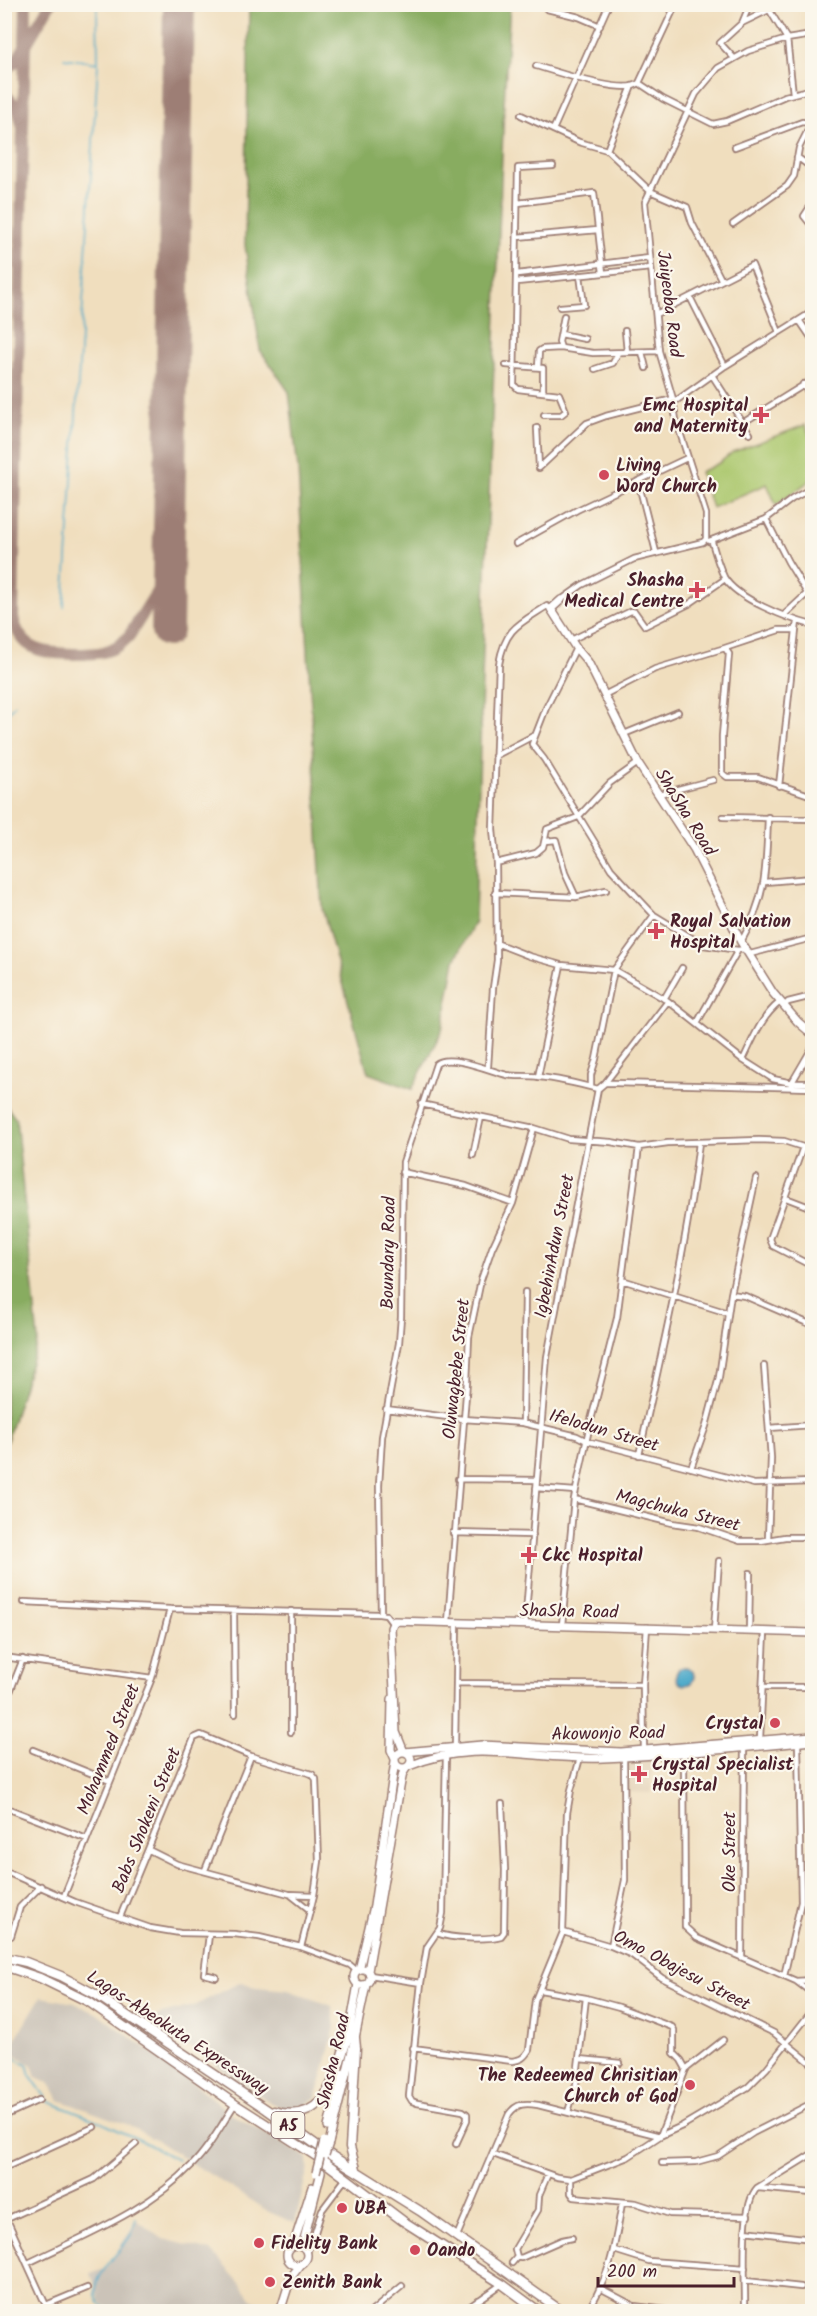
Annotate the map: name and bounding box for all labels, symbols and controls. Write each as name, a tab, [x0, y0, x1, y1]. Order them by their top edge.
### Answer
street label: Jaiyeoba Road	[648, 249, 690, 360]
place label: Emc Hospital and Maternity	[634, 392, 749, 442]
marker: Emc Hospital and Maternity	[752, 406, 770, 424]
place label: Living Word Church	[616, 452, 717, 502]
marker: Living Word Church	[597, 468, 611, 482]
place label: Shasha Medical Centre	[564, 567, 684, 617]
marker: Shasha Medical Centre	[688, 581, 706, 599]
street label: ShaSha Road	[646, 763, 724, 863]
place label: Royal Salvation Hospital	[670, 908, 791, 958]
marker: Royal Salvation Hospital	[647, 922, 665, 940]
street label: IgbehinAdun Street	[527, 1171, 584, 1321]
street label: Boundary Road	[374, 1195, 405, 1310]
street label: Oluwagbebe Street	[436, 1296, 479, 1441]
street label: Ifelodun Street	[545, 1402, 663, 1461]
street label: Magchuka Street	[612, 1482, 744, 1541]
place label: Ckc Hospital	[542, 1542, 643, 1571]
marker: Ckc Hospital	[520, 1546, 538, 1564]
street label: ShaSha Road	[519, 1597, 620, 1628]
street label: Mohammed Street	[70, 1679, 149, 1819]
place label: Crystal	[706, 1710, 763, 1739]
marker: Crystal	[768, 1716, 782, 1730]
street label: Akowonjo Road	[551, 1719, 666, 1750]
street label: Babs Shokeni Street	[105, 1742, 190, 1898]
place label: Crystal Specialist Hospital	[652, 1751, 794, 1801]
marker: Crystal Specialist Hospital	[630, 1765, 648, 1783]
street label: Oke Street	[716, 1811, 745, 1892]
street label: Omo Obajesu Street	[608, 1923, 756, 2020]
street label: Lagos-Abeokuta Expressway	[80, 1963, 275, 2104]
street label: Shasha Road	[309, 2010, 360, 2112]
place label: The Redeemed Chrisitian Church of God	[478, 2062, 678, 2112]
marker: The Redeemed Chrisitian Church of God	[683, 2078, 697, 2092]
road number: A5	[272, 2112, 304, 2138]
place label: UBA	[354, 2195, 387, 2224]
marker: UBA	[335, 2201, 349, 2215]
place label: Fidelity Bank	[271, 2230, 378, 2259]
marker: Fidelity Bank	[252, 2236, 266, 2250]
place label: Oando	[427, 2237, 475, 2266]
marker: Oando	[408, 2243, 422, 2257]
scale bar	[598, 2250, 734, 2288]
text: 200 m	[607, 2258, 657, 2287]
place label: Zenith Bank	[282, 2269, 383, 2298]
marker: Zenith Bank	[263, 2275, 277, 2289]

